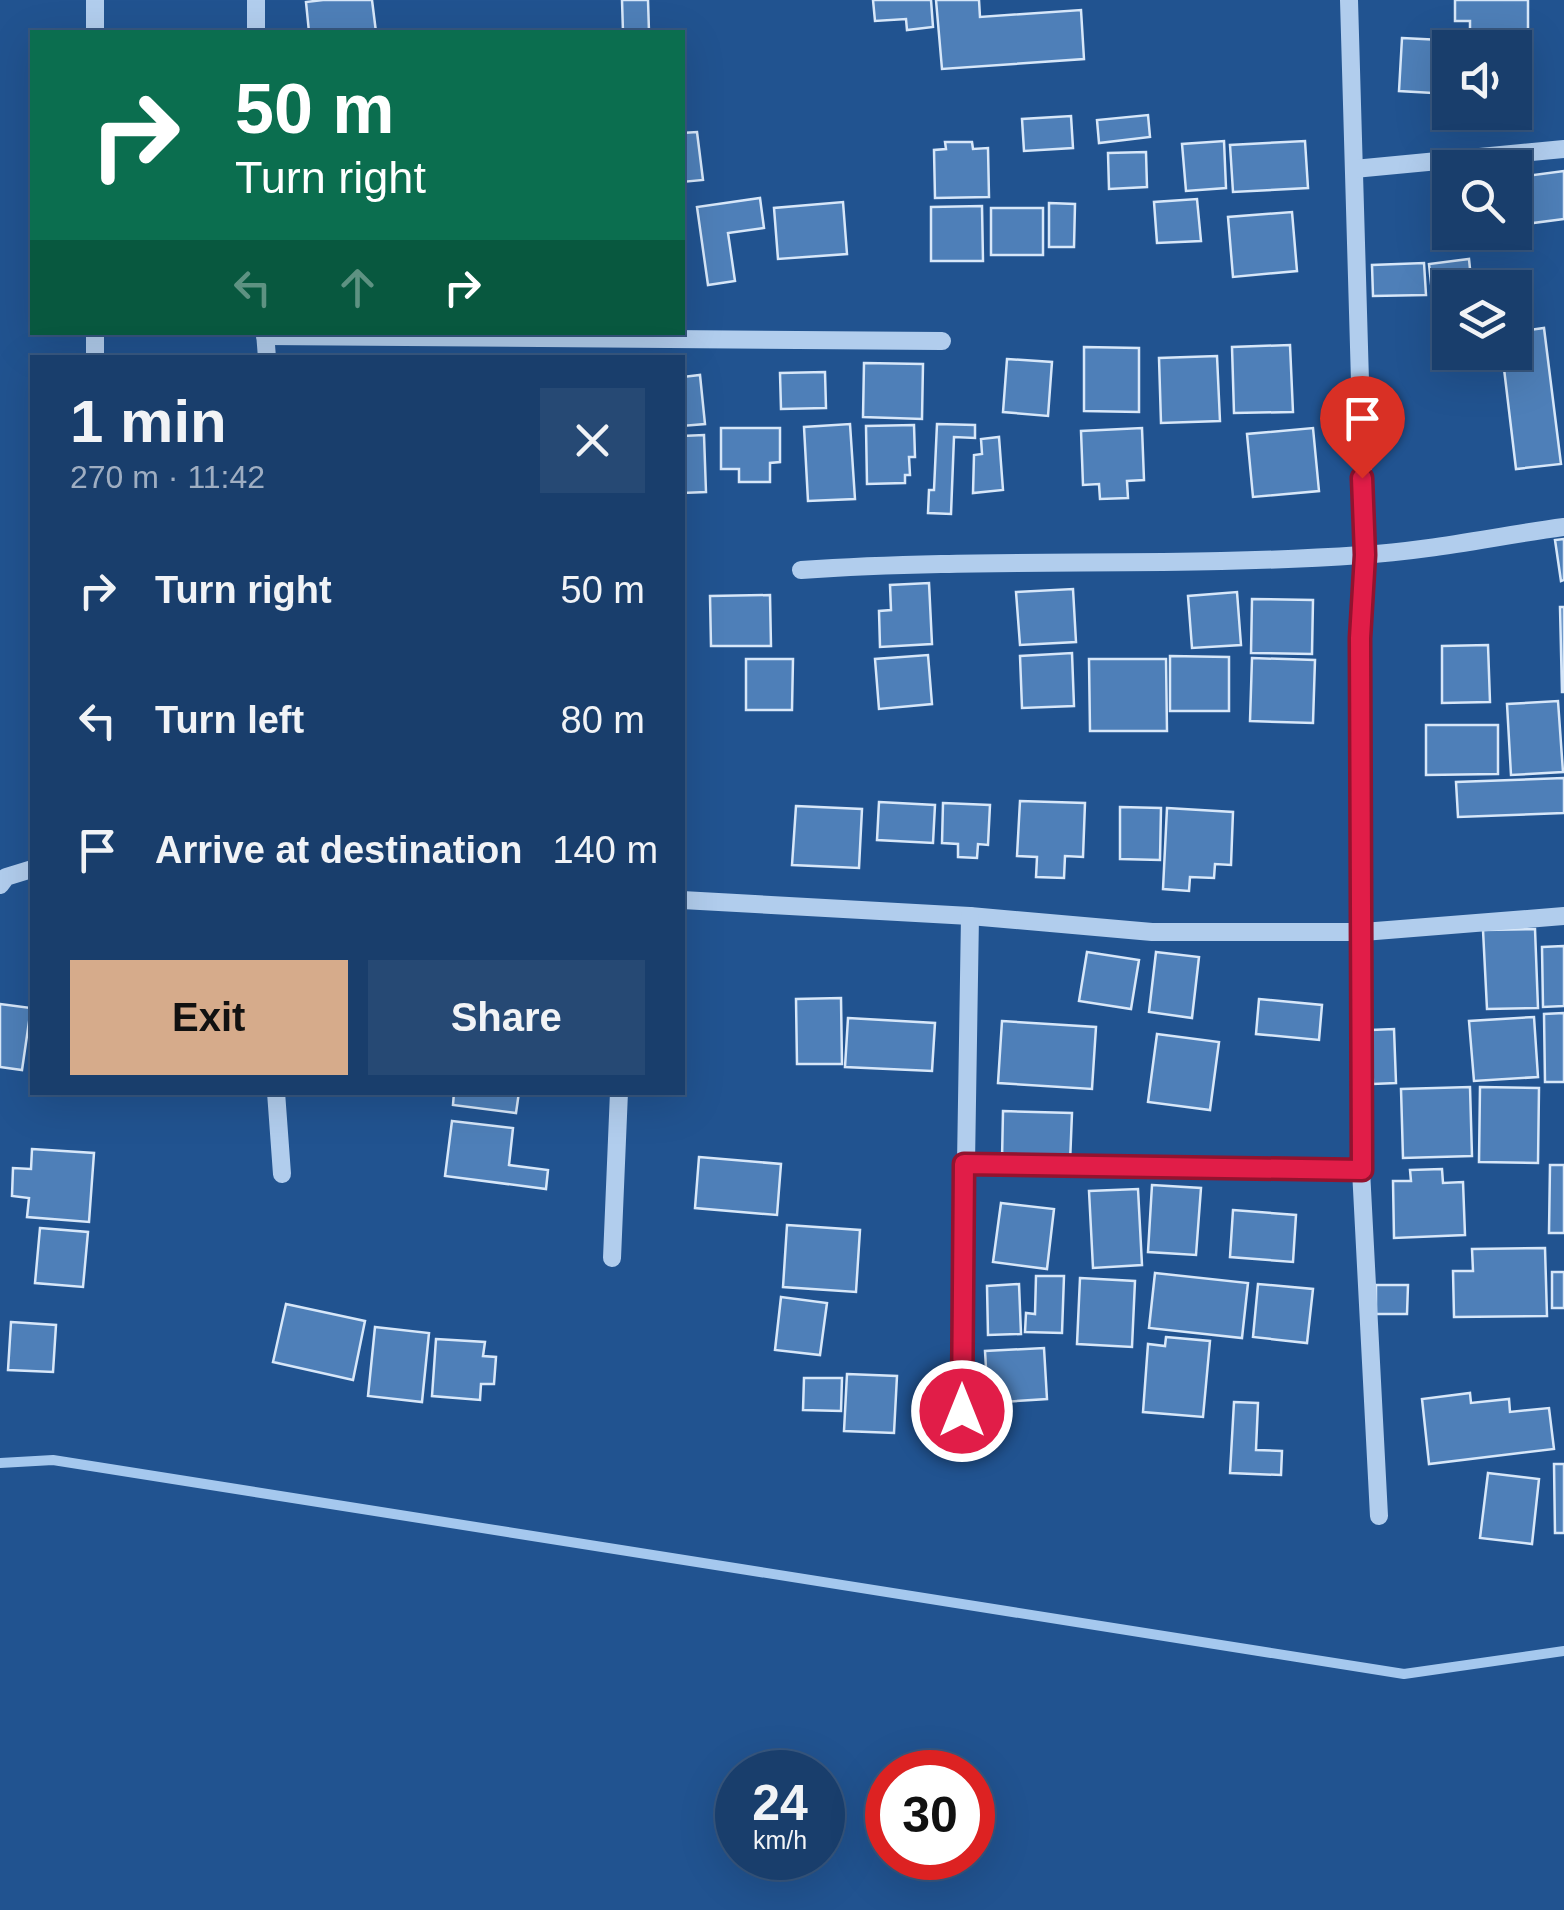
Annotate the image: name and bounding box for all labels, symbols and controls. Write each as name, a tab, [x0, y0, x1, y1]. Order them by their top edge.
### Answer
map controls	[1432, 30, 1532, 370]
button: sound	[1432, 30, 1532, 130]
icon: right	[70, 70, 200, 200]
text: 50 m	[235, 70, 395, 148]
button: search	[1432, 150, 1532, 250]
text: Turn right	[235, 152, 426, 203]
icon: left	[225, 260, 280, 315]
icon: ahead	[330, 260, 385, 315]
icon: right	[435, 260, 490, 315]
button: layers	[1432, 270, 1532, 370]
pin	[1320, 376, 1405, 479]
text: 1 min	[70, 388, 227, 455]
button: close	[540, 388, 645, 493]
icon: arrive	[1335, 391, 1390, 446]
text: 270 m · 11:42	[70, 459, 265, 495]
icon: right	[70, 563, 125, 618]
text: Turn right	[155, 569, 332, 611]
text: 50 m	[561, 569, 645, 611]
icon: left	[70, 693, 125, 748]
text: Turn left	[155, 699, 304, 741]
text: 80 m	[561, 699, 645, 741]
icon: arrive	[70, 823, 125, 878]
text: Arrive at destination	[155, 829, 522, 871]
text: 140 m	[552, 829, 658, 871]
button: Exit	[70, 960, 348, 1075]
button: Share	[368, 960, 645, 1075]
position arrow	[910, 1359, 1014, 1463]
speed limit sign: 30	[865, 1750, 995, 1880]
text: 24	[752, 1775, 808, 1831]
text: km/h	[753, 1826, 807, 1854]

